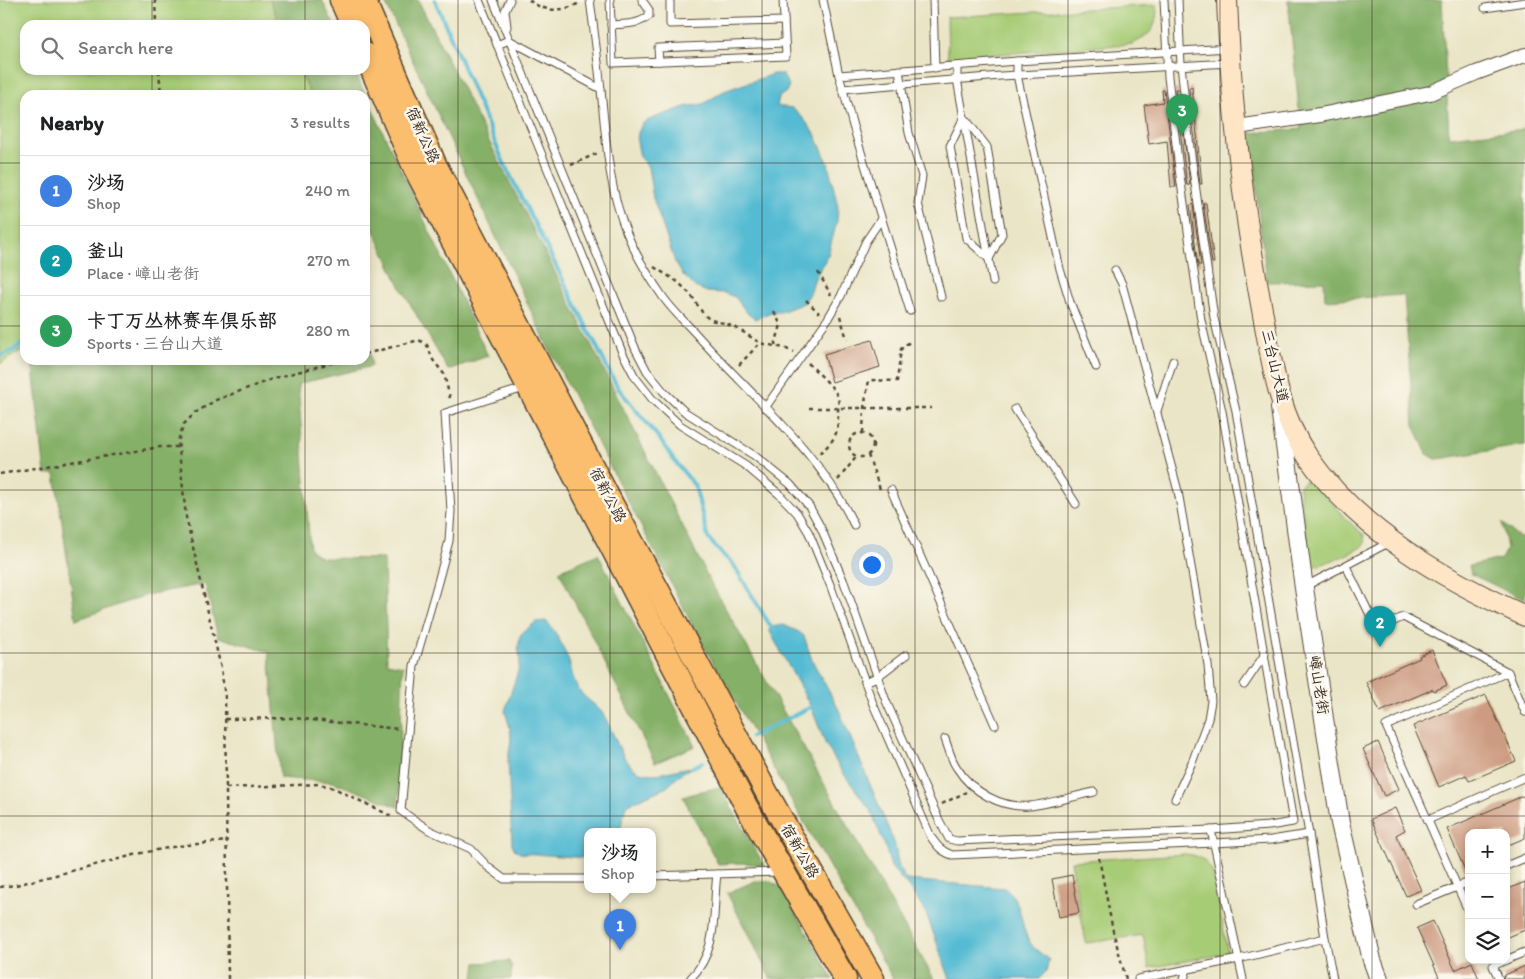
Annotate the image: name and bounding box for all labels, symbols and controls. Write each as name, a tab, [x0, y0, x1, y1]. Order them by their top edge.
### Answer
search box	[20, 20, 370, 75]
icon: search	[38, 34, 66, 62]
text: Search here	[78, 36, 173, 59]
pin: 3	[1166, 94, 1198, 135]
street label: 宿新公路	[403, 104, 443, 166]
text: Nearby	[40, 110, 104, 135]
text: 3 results	[290, 113, 350, 132]
text: 沙场	[87, 171, 125, 194]
text: 1	[52, 181, 60, 200]
text: 240 m	[305, 181, 350, 200]
text: Shop	[87, 194, 121, 213]
text: 釜山	[87, 239, 125, 262]
text: 2	[52, 251, 60, 270]
text: 270 m	[307, 251, 350, 270]
text: Place · 嶂山老街	[87, 264, 199, 283]
text: 卡丁万丛林赛车俱乐部	[87, 309, 277, 332]
text: 3	[52, 321, 60, 340]
text: 280 m	[306, 321, 350, 340]
street label: 三台山大道	[1258, 327, 1292, 405]
text: Sports · 三台山大道	[87, 334, 223, 353]
street label: 宿新公路	[586, 464, 630, 526]
your location	[859, 552, 885, 578]
pin: 2	[1364, 606, 1396, 647]
street label: 嶂山老街	[1305, 654, 1333, 716]
street label: 宿新公路	[777, 821, 823, 881]
popup	[584, 828, 656, 893]
map controls	[1465, 829, 1510, 964]
button: +	[1465, 829, 1510, 874]
text: 沙场	[601, 841, 639, 864]
text: Shop	[601, 864, 635, 883]
button: −	[1465, 874, 1510, 919]
pin: 1	[604, 909, 636, 950]
button: layers	[1465, 919, 1510, 964]

